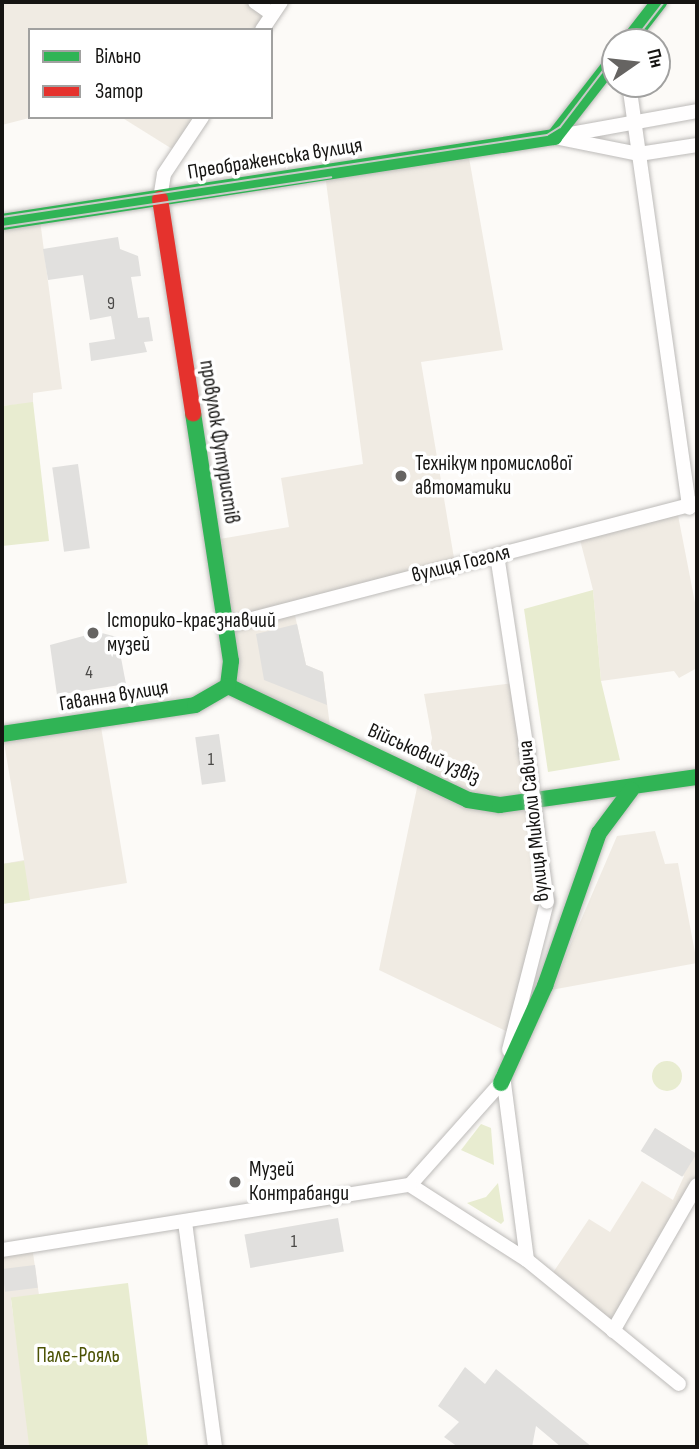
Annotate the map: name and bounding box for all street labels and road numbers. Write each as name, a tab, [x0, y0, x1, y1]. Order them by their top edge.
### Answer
street label: Преображенська вулиця	[186, 133, 364, 185]
street label: провулок Футуристів	[194, 358, 244, 526]
street label: вулиця Гоголя	[409, 540, 513, 588]
street label: Гаванна вулиця	[58, 675, 170, 717]
street label: Військовий узвіз	[364, 718, 484, 790]
street label: вулиця Миколи Савича	[513, 739, 555, 903]

